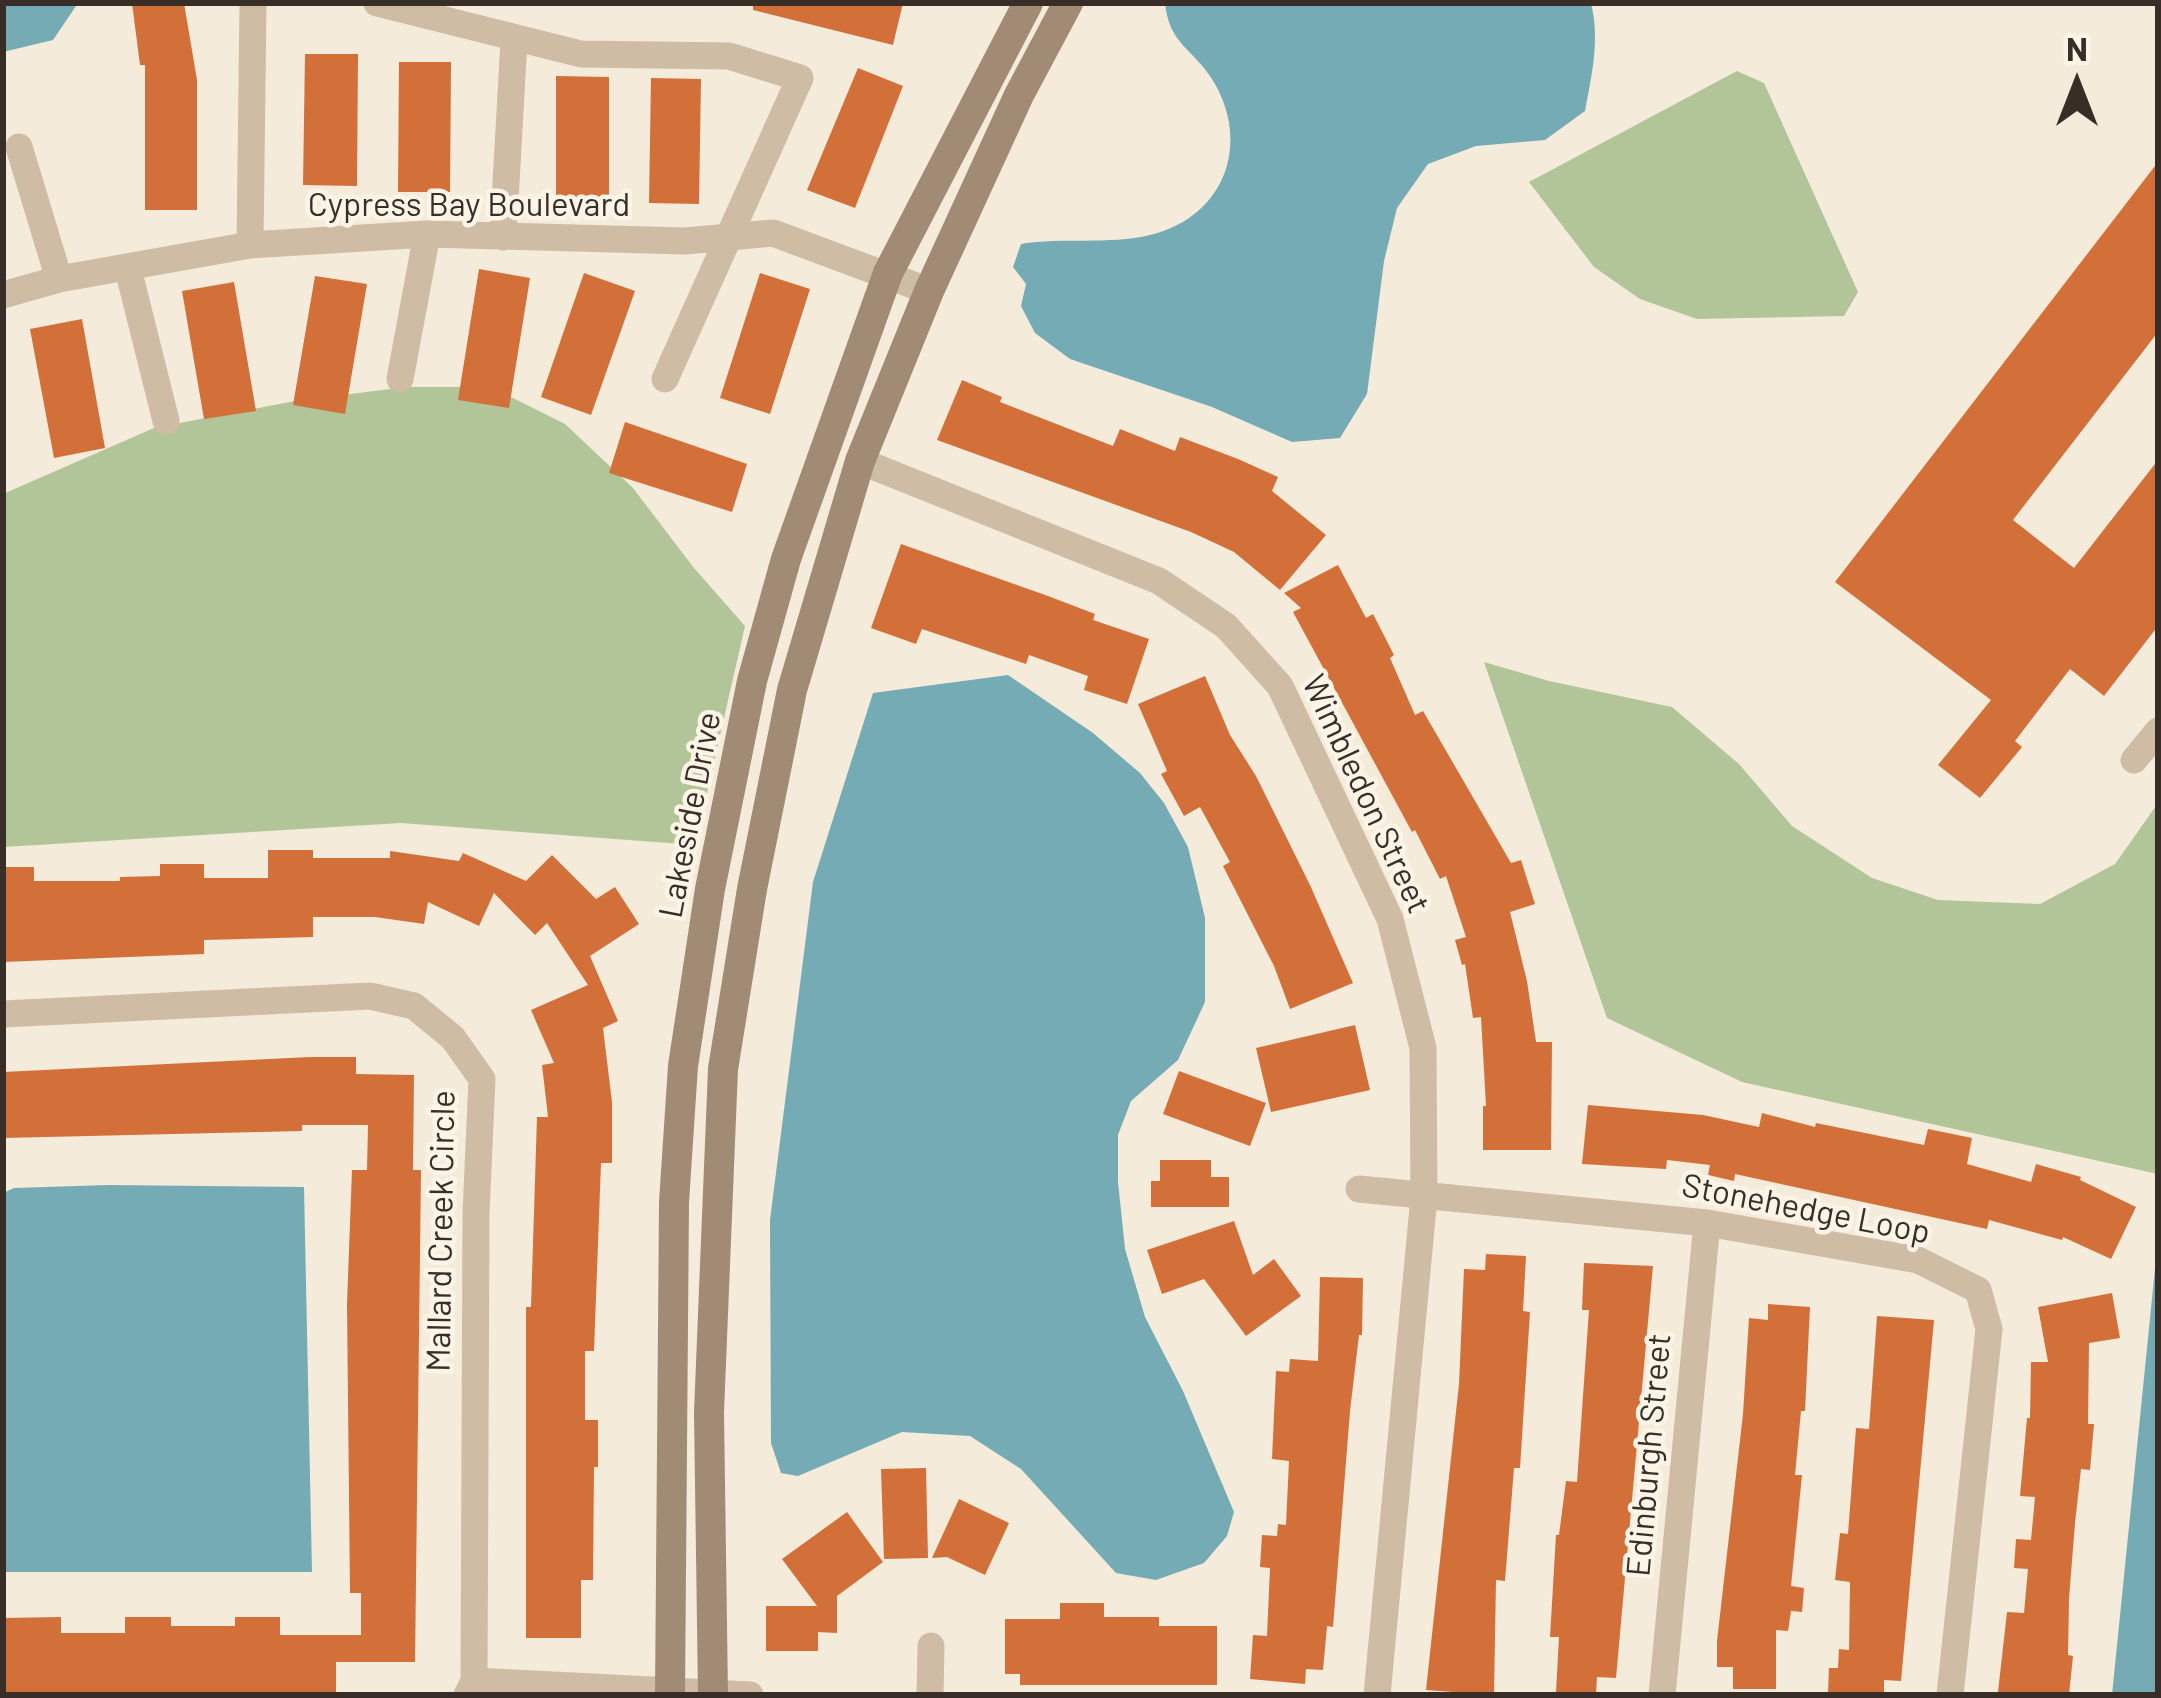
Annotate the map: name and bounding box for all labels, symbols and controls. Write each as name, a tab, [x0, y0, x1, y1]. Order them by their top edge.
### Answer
north arrow	[2017, 24, 2137, 144]
text: N	[2066, 28, 2088, 68]
street label: Cypress Bay Boulevard	[308, 185, 630, 225]
street label: Wimbledon Street	[1293, 669, 1439, 919]
street label: Lakeside Drive	[651, 709, 729, 921]
street label: Mallard Creek Circle	[419, 1090, 463, 1372]
street label: Stonehedge Loop	[1679, 1166, 1933, 1252]
street label: Edinburgh Street	[1619, 1332, 1679, 1578]

